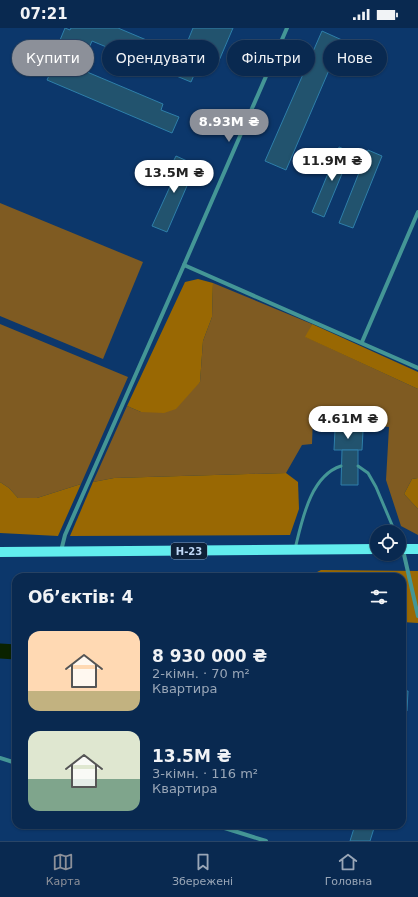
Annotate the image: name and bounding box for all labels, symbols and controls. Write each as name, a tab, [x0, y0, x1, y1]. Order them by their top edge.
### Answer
text: 07:21	[20, 5, 68, 23]
chip: Купити	[12, 40, 94, 76]
chip: Орендувати	[102, 40, 219, 76]
chip: Фільтри	[227, 40, 315, 76]
chip: Нове	[323, 40, 387, 76]
pin: 8.93M ₴	[192, 109, 266, 143]
text: 8.93M ₴	[199, 114, 259, 129]
pin: 11.9M ₴	[295, 148, 369, 182]
text: 11.9M ₴	[302, 153, 362, 168]
pin: 13.5M ₴	[137, 160, 211, 194]
text: 13.5M ₴	[144, 165, 204, 180]
pin: 4.61M ₴	[311, 406, 385, 440]
text: 4.61M ₴	[318, 411, 378, 426]
map controls	[370, 525, 406, 561]
button: locate	[370, 525, 406, 561]
road number: Н-23	[171, 543, 207, 559]
icon: filters	[368, 586, 390, 608]
text: Об’єктів: 4	[28, 587, 133, 607]
text: 8 930 000 ₴	[152, 646, 267, 666]
icon: home	[60, 647, 108, 695]
text: 2-кімн. · 70 m²	[152, 666, 250, 681]
text: Квартира	[152, 681, 217, 696]
text: 13.5M ₴	[152, 746, 231, 766]
icon: home	[60, 747, 108, 795]
text: 3-кімн. · 116 m²	[152, 766, 258, 781]
text: Квартира	[152, 781, 217, 796]
tab: Карта	[46, 851, 80, 888]
tab: Збережені	[172, 851, 233, 888]
tab: Головна	[325, 851, 372, 888]

